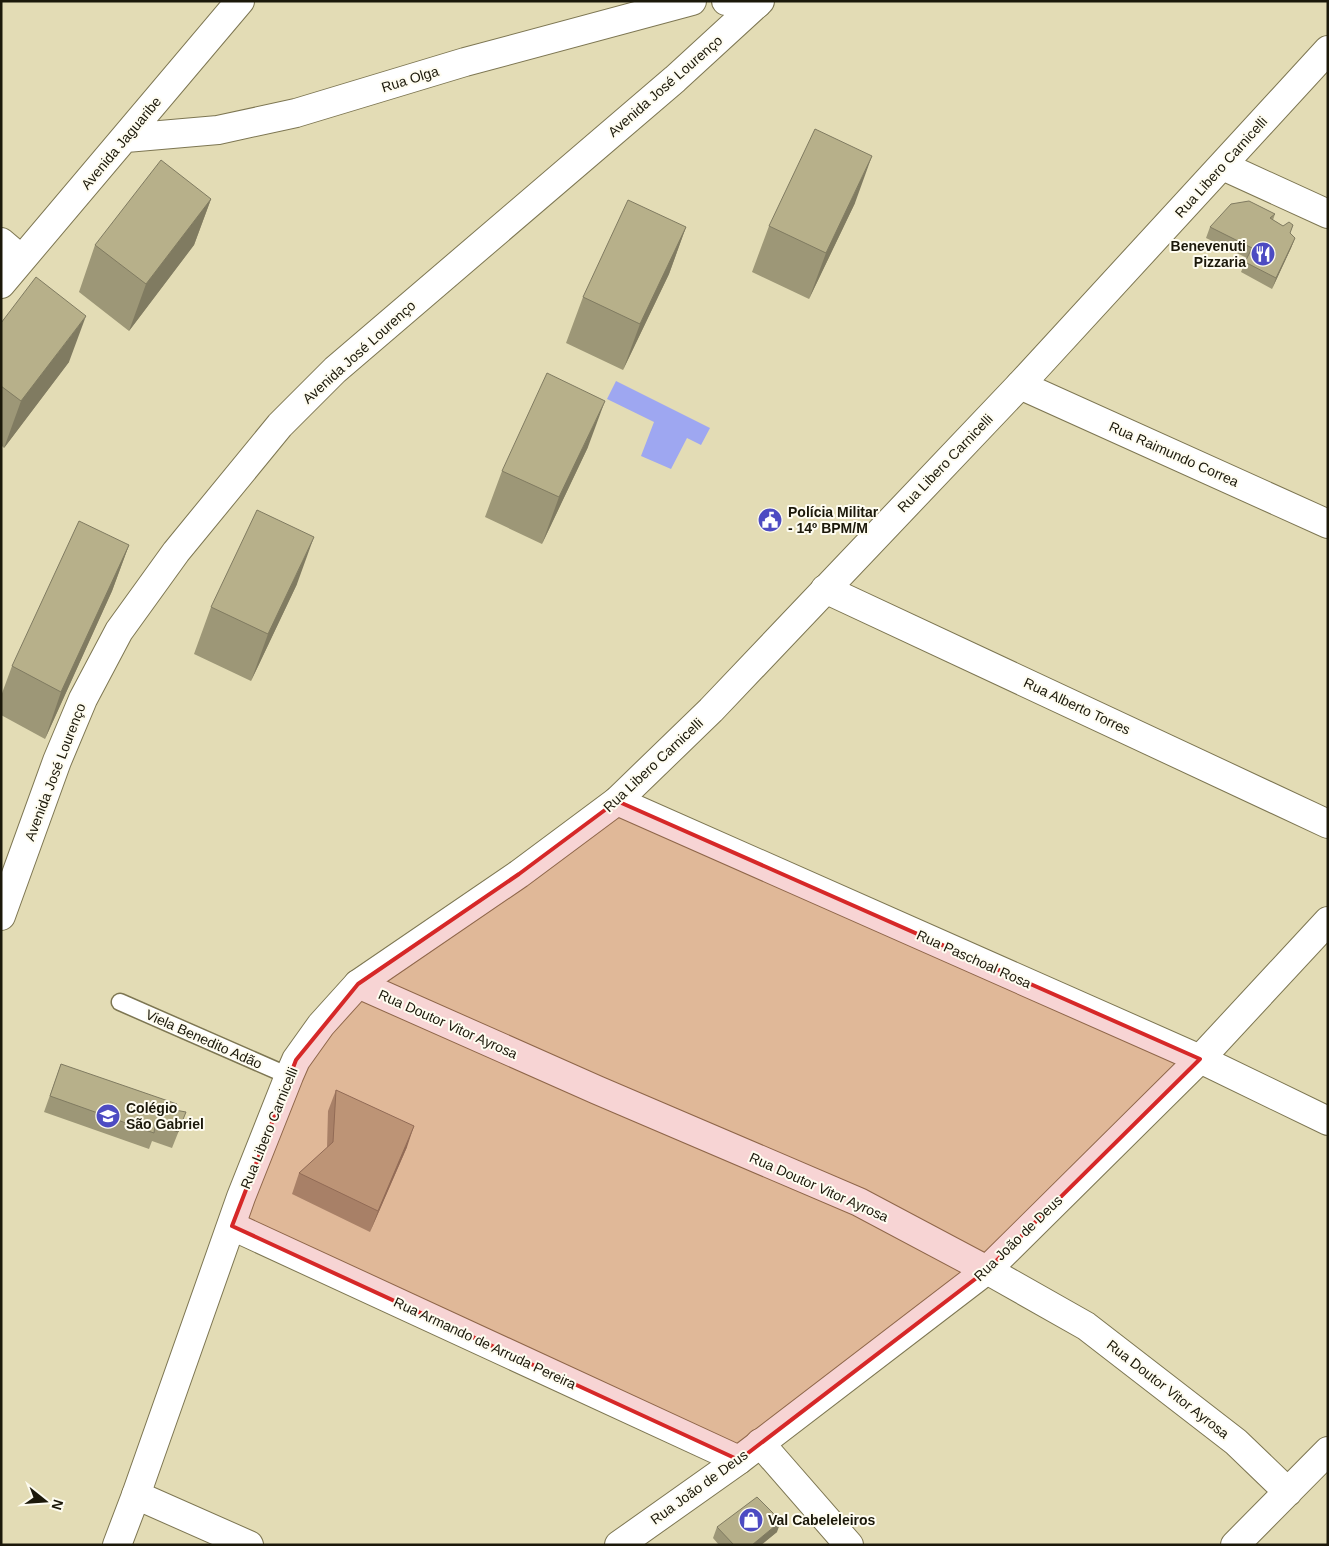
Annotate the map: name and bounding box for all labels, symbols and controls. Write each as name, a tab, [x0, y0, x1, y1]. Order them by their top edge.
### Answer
street label: Avenida José Lourenço	[605, 32, 726, 140]
street label: Rua Olga	[379, 63, 441, 95]
street label: Avenida Jaguaribe	[78, 93, 164, 192]
street label: Rua Libero Carnicelli	[1172, 113, 1270, 221]
place label: Benevenuti Pizzaria	[1171, 238, 1246, 270]
restaurant icon: Benevenuti Pizzaria	[1250, 241, 1276, 267]
street label: Avenida José Lourenço	[299, 297, 419, 407]
street label: Rua Libero Carnicelli	[894, 411, 996, 515]
street label: Rua Raimundo Correa	[1107, 418, 1241, 490]
place label: Polícia Militar - 14º BPM/M	[788, 504, 879, 536]
public building icon: Polícia Militar - 14º BPM/M	[757, 507, 783, 533]
street label: Rua Alberto Torres	[1021, 674, 1133, 738]
street label: Avenida José Lourenço	[21, 701, 89, 843]
street label: Rua Libero Carnicelli	[600, 715, 706, 815]
street label: Rua Paschoal Rosa	[914, 927, 1034, 992]
street label: Rua Doutor Vitor Ayrosa	[376, 986, 520, 1062]
street label: Viela Benedito Adão	[143, 1006, 265, 1072]
street label: Rua Libero Carnicelli	[237, 1065, 301, 1191]
place label: Colégio São Gabriel	[126, 1100, 204, 1132]
school or university icon: Colégio São Gabriel	[95, 1103, 121, 1129]
street label: Rua Doutor Vitor Ayrosa	[747, 1149, 891, 1225]
street label: Rua João de Deus	[971, 1192, 1065, 1284]
street label: Rua Armando de Arruda Pereira	[391, 1294, 579, 1392]
street label: Rua Doutor Vitor Ayrosa	[1104, 1336, 1232, 1442]
street label: Rua João de Deus	[647, 1446, 751, 1528]
north arrow	[20, 1476, 70, 1526]
text: N	[48, 1498, 67, 1512]
shop icon: Val Cabeleleiros	[738, 1507, 764, 1533]
place label: Val Cabeleleiros	[768, 1512, 876, 1528]

